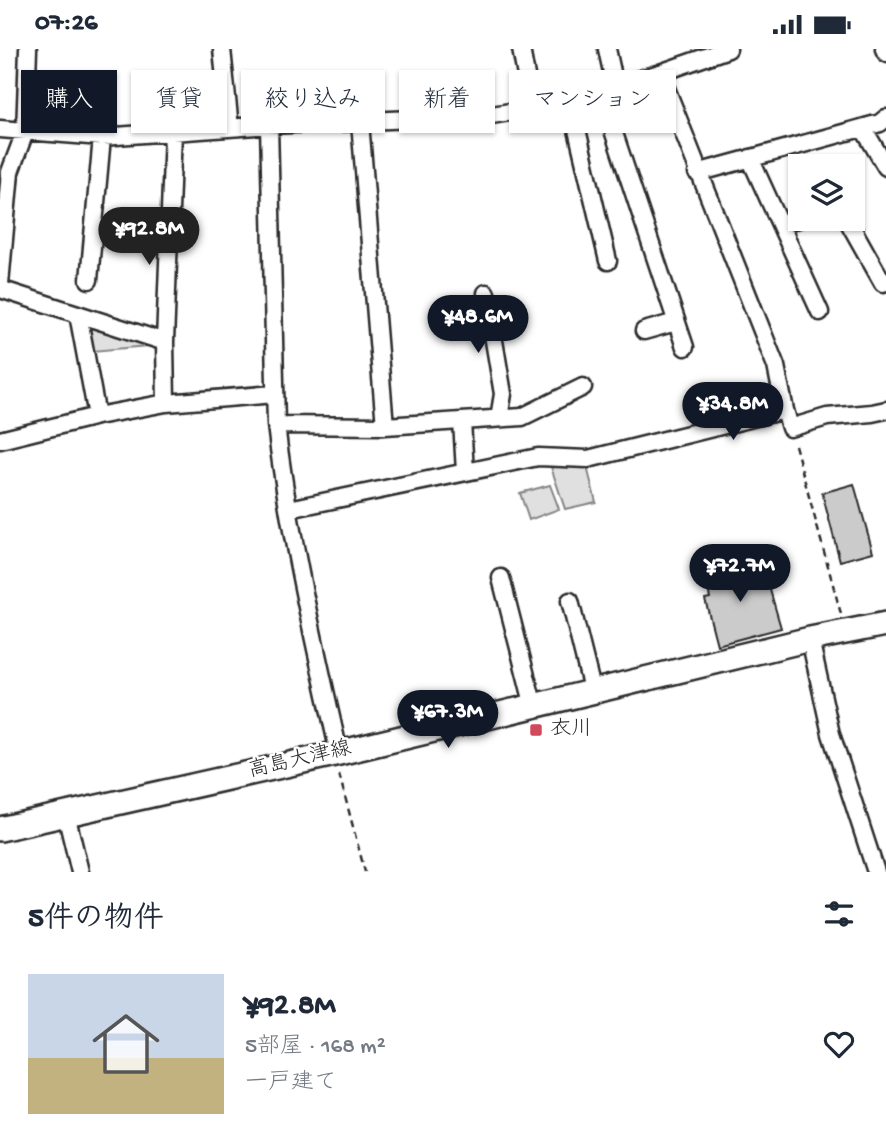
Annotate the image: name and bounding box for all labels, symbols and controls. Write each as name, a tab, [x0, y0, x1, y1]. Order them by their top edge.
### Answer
text: 07:26	[35, 9, 97, 40]
chip: 購入	[21, 70, 117, 133]
chip: 賃貸	[131, 70, 227, 133]
chip: 絞り込み	[241, 70, 385, 133]
chip: 新着	[399, 70, 495, 133]
chip: マンション	[509, 70, 676, 133]
map controls	[788, 154, 865, 231]
button: layers	[788, 154, 865, 231]
pin: ¥92.8M	[92, 207, 206, 267]
text: ¥92.8M	[114, 216, 184, 243]
pin: ¥48.6M	[421, 295, 535, 355]
text: ¥48.6M	[444, 304, 513, 331]
pin: ¥34.8M	[676, 383, 790, 442]
text: ¥34.8M	[698, 391, 768, 418]
pin: ¥72.7M	[683, 545, 797, 604]
text: ¥72.7M	[705, 553, 775, 580]
pin: ¥67.3M	[391, 691, 505, 750]
text: ¥67.3M	[413, 699, 483, 726]
place label: 衣川	[550, 717, 592, 743]
marker: 衣川	[528, 722, 544, 738]
street label: 高島大津線	[246, 735, 354, 785]
icon: filters	[820, 895, 858, 933]
text: 5件の物件	[28, 903, 164, 938]
text: ¥92.8M	[245, 990, 335, 1025]
icon: home	[84, 1002, 168, 1086]
icon: heart	[820, 1025, 858, 1063]
text: 5部屋 · 168 m²	[245, 1034, 386, 1061]
text: 一戸建て	[245, 1070, 337, 1097]

